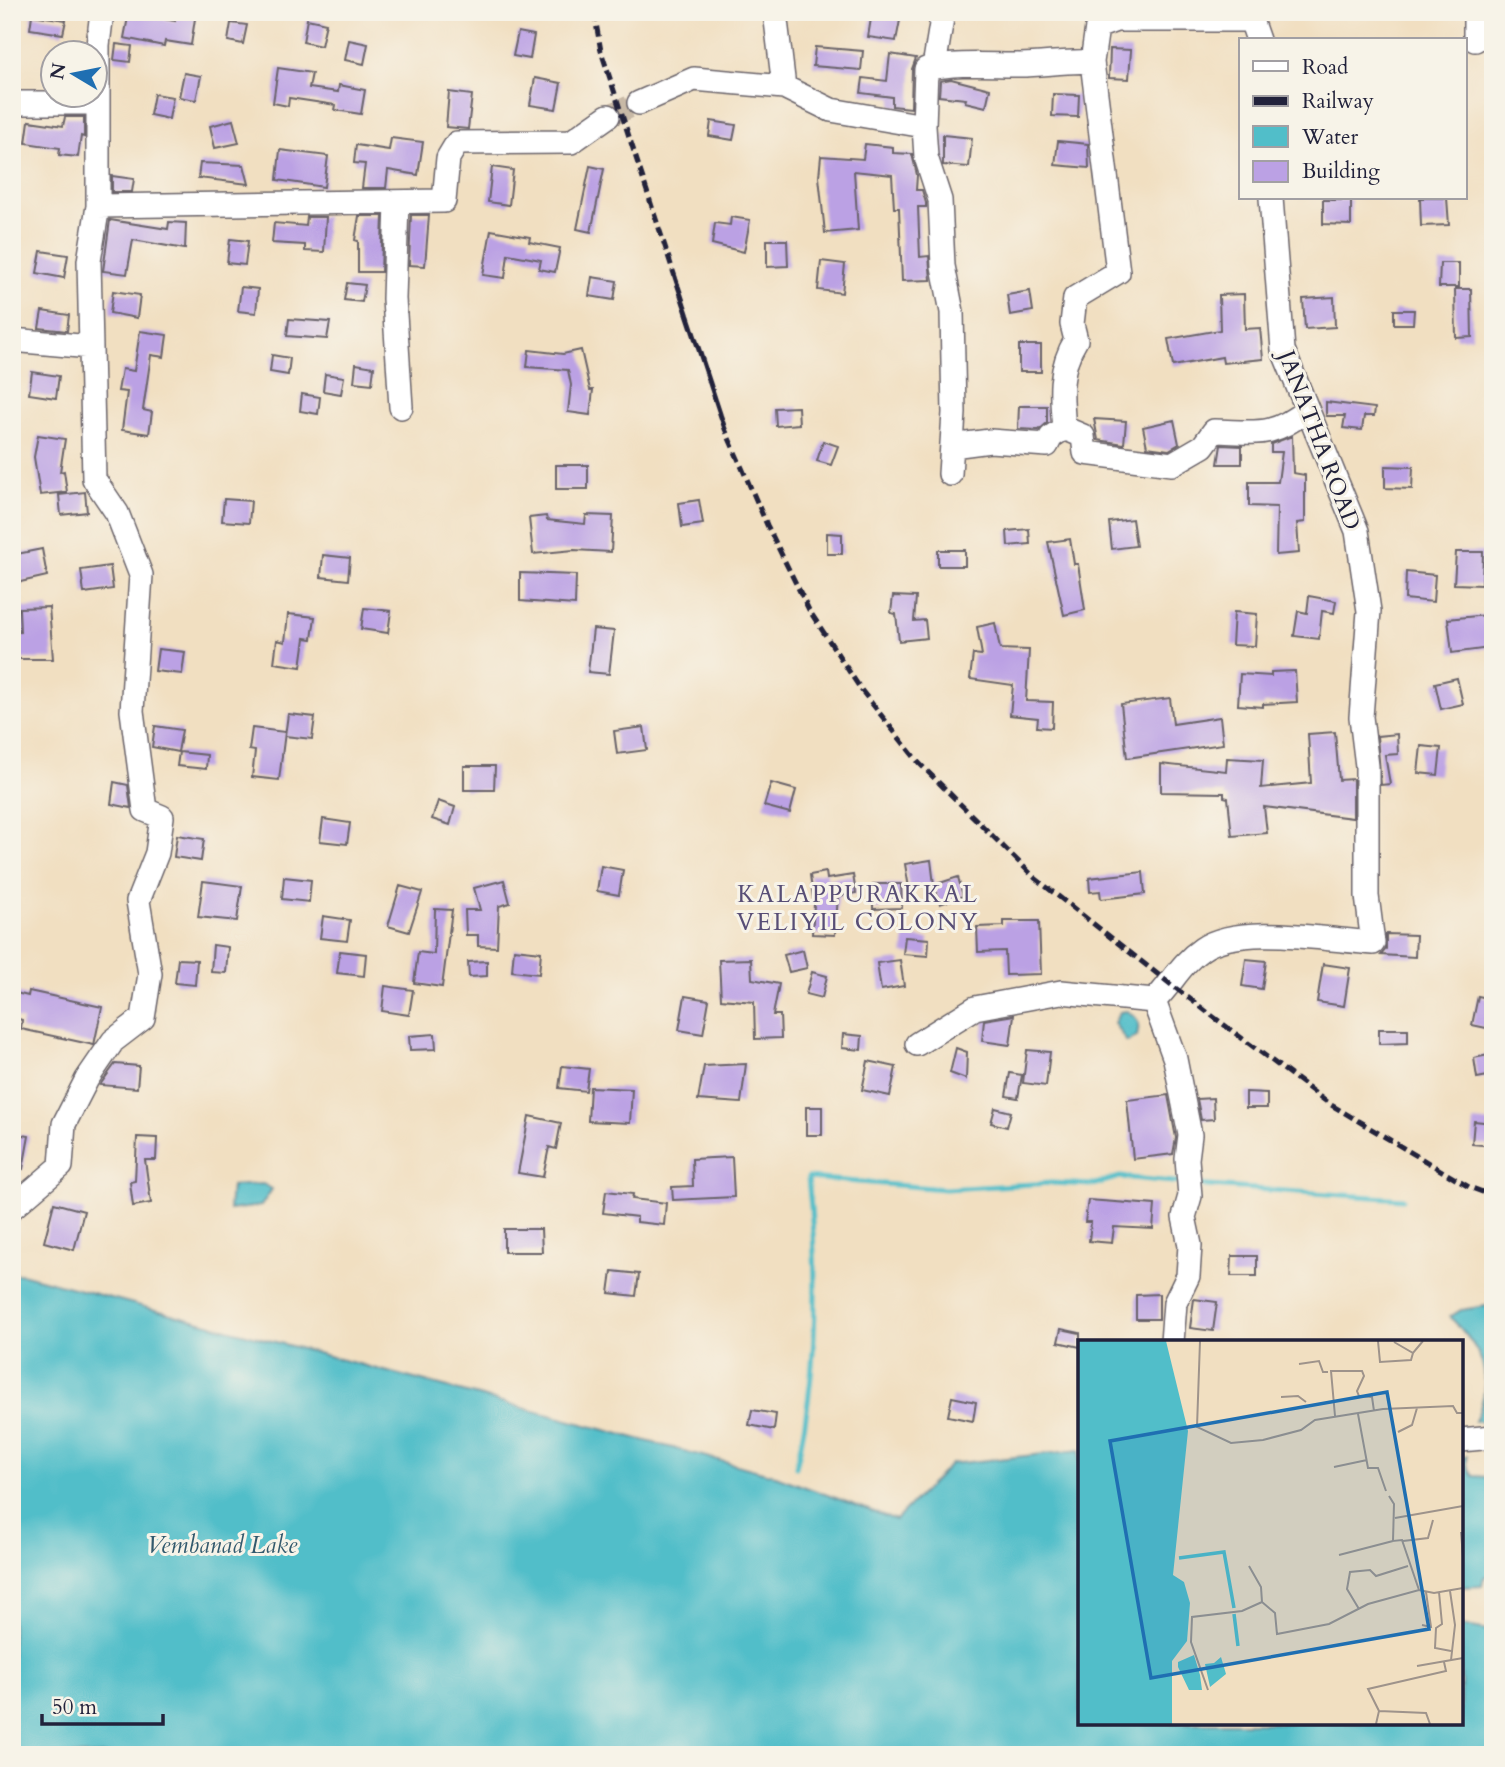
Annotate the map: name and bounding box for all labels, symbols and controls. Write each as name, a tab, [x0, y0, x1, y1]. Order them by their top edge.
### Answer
north arrow	[38, 38, 108, 108]
legend	[1239, 38, 1466, 200]
text: Road	[1302, 53, 1348, 82]
text: N	[44, 60, 73, 82]
text: Railway	[1302, 87, 1374, 116]
text: Water	[1301, 123, 1358, 152]
text: Building	[1302, 157, 1380, 186]
street label: JANATHA ROAD	[1270, 343, 1368, 534]
district label: KALAPPURAKKAL VELIYIL COLONY	[737, 878, 979, 939]
inset map	[1078, 1340, 1463, 1725]
water label: Vembanad Lake	[147, 1529, 298, 1562]
scale bar	[42, 1683, 163, 1727]
text: 50 m	[52, 1693, 97, 1722]

